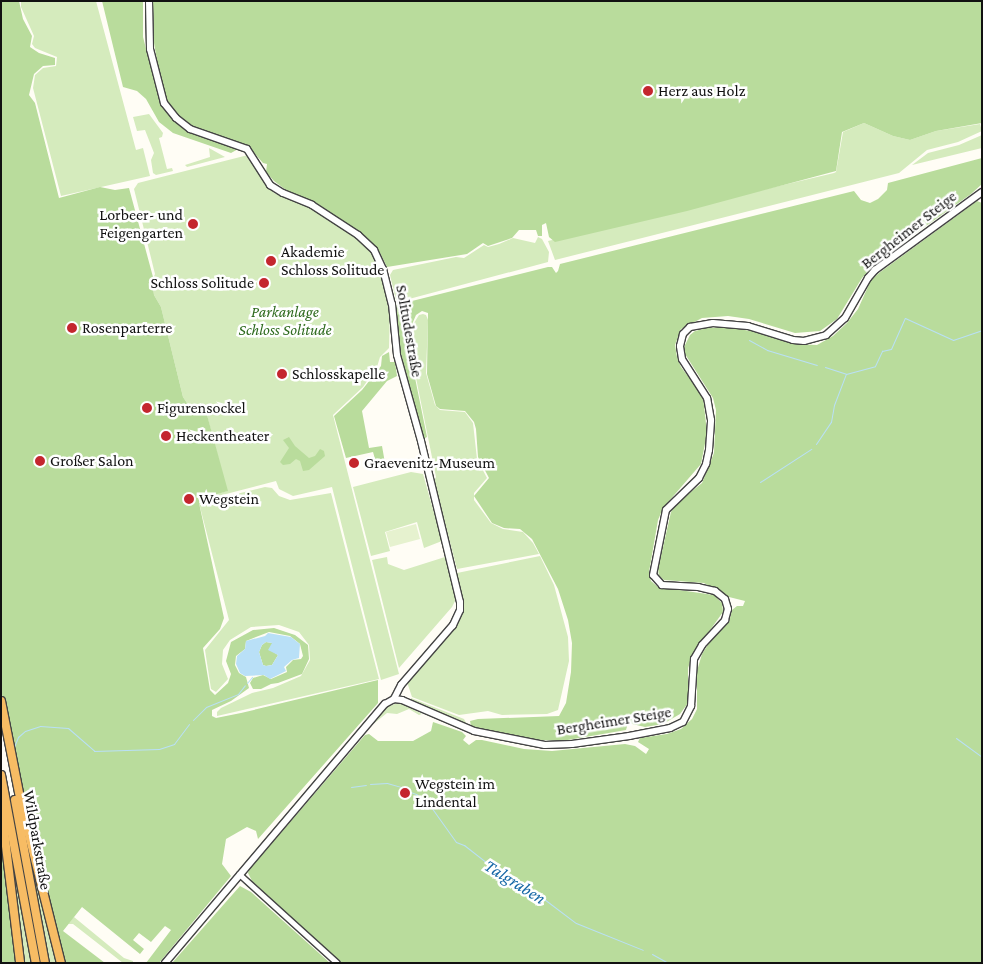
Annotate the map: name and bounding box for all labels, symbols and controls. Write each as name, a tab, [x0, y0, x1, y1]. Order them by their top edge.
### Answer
place label: Herz aus Holz	[658, 81, 746, 101]
marker: Herz aus Holz	[642, 85, 654, 97]
street label: Bergheimer Steige	[857, 187, 961, 273]
place label: Lorbeer- und Feigengarten	[99, 205, 183, 243]
marker: Lorbeer- und Feigengarten	[187, 218, 199, 230]
place label: Akademie Schloss Solitude	[281, 242, 384, 280]
marker: Akademie Schloss Solitude	[265, 255, 277, 267]
place label: Schloss Solitude	[151, 273, 254, 293]
marker: Schloss Solitude	[258, 277, 270, 289]
street label: Solitudestraße	[391, 283, 427, 379]
park label: Parkanlage Schloss Solitude	[238, 302, 332, 340]
place label: Rosenparterre	[82, 318, 172, 338]
marker: Rosenparterre	[66, 322, 78, 334]
place label: Schlosskapelle	[292, 364, 385, 384]
marker: Schlosskapelle	[276, 368, 288, 380]
place label: Figurensockel	[157, 398, 246, 418]
marker: Figurensockel	[141, 402, 153, 414]
place label: Heckentheater	[176, 426, 269, 446]
marker: Heckentheater	[160, 430, 172, 442]
place label: Großer Salon	[50, 451, 134, 471]
place label: Graevenitz-Museum	[364, 453, 495, 473]
marker: Großer Salon	[34, 455, 46, 467]
marker: Graevenitz-Museum	[348, 457, 360, 469]
place label: Wegstein	[199, 489, 259, 509]
marker: Wegstein	[183, 493, 195, 505]
street label: Bergheimer Steige	[555, 702, 673, 740]
place label: Wegstein im Lindental	[415, 774, 495, 812]
marker: Wegstein im Lindental	[399, 787, 411, 799]
street label: Wildparkstraße	[19, 789, 55, 891]
water label: Talgraben	[480, 855, 550, 909]

